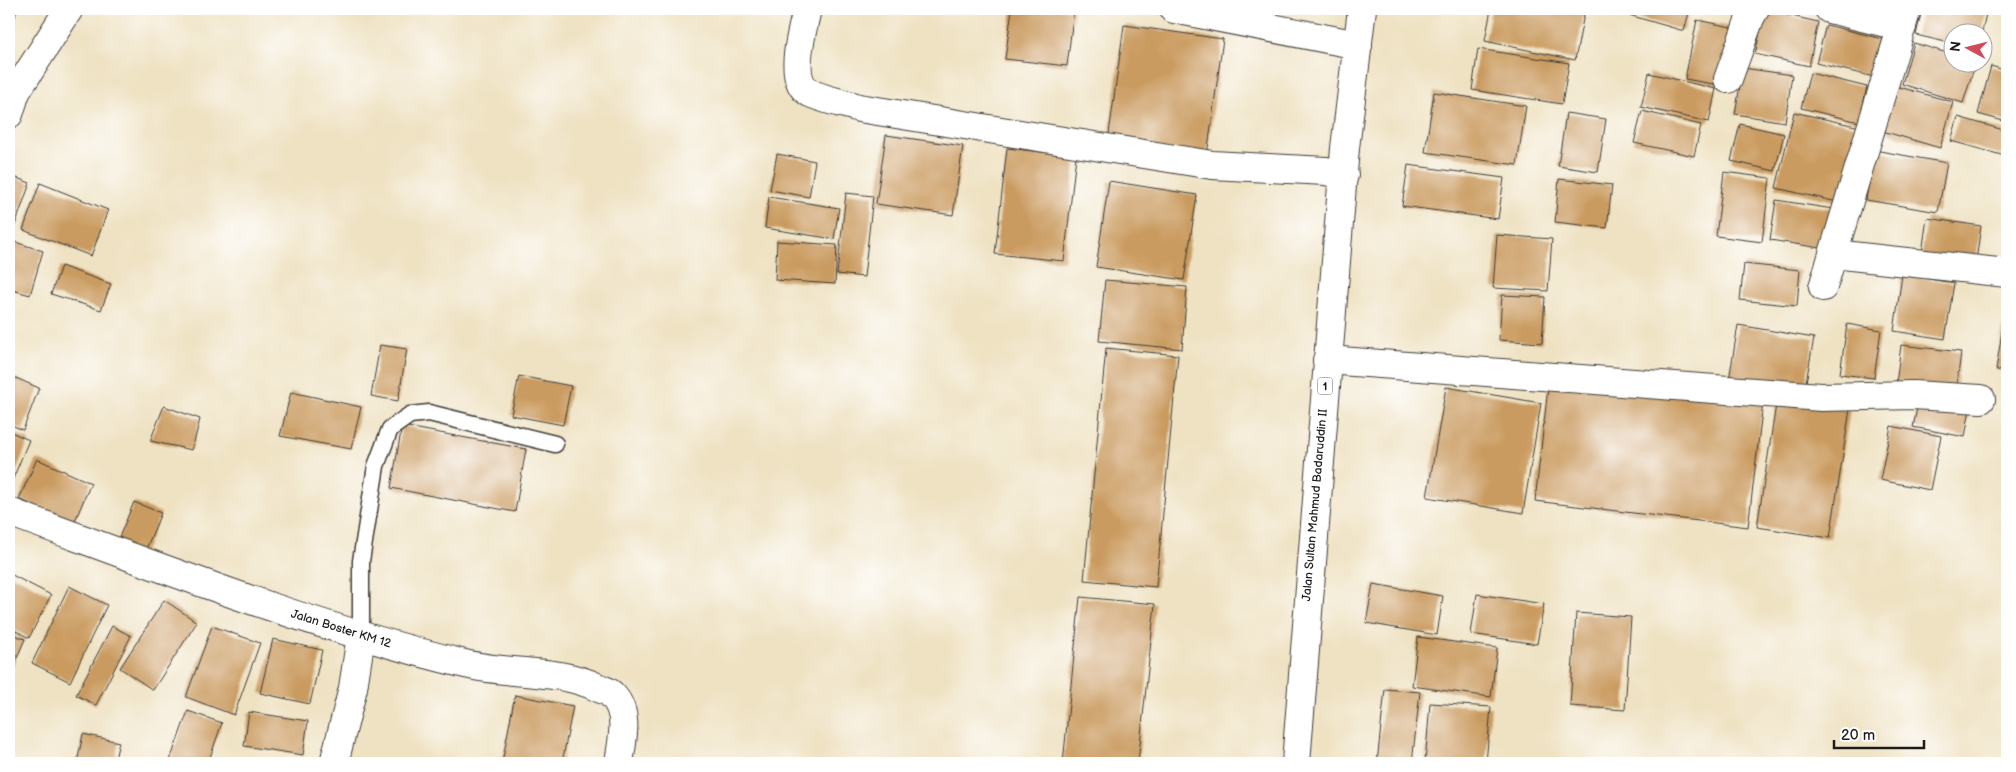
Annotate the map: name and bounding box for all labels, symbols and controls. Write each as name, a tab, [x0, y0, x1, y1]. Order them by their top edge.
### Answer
north arrow	[1944, 22, 1994, 72]
text: N	[1947, 40, 1965, 53]
road number: 1	[1318, 378, 1332, 394]
street label: Jalan Sultan Mahmud Badaruddin II	[1299, 408, 1331, 602]
street label: Jalan Boster KM 12	[289, 607, 393, 651]
scale bar	[1834, 717, 1924, 749]
text: 20 m	[1841, 726, 1875, 745]

